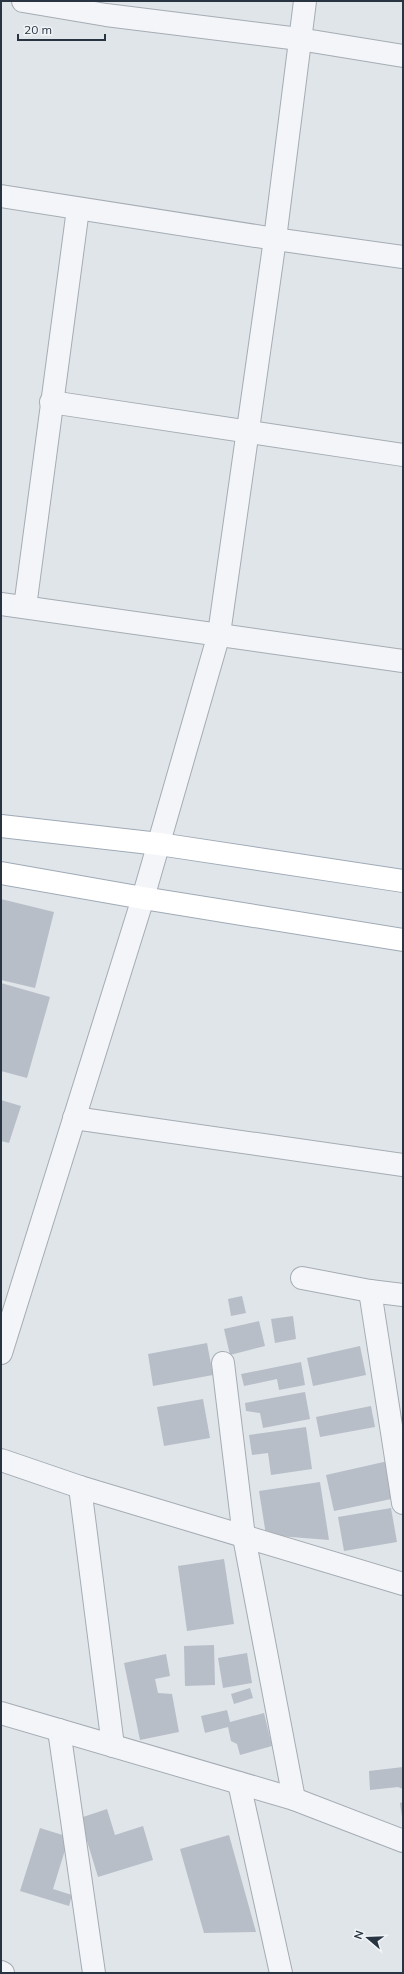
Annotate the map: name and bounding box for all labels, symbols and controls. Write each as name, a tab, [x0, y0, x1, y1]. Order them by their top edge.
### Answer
scale bar	[18, 16, 105, 42]
text: 20 m	[24, 22, 52, 37]
north arrow	[348, 1918, 388, 1958]
text: N	[351, 1929, 367, 1941]

